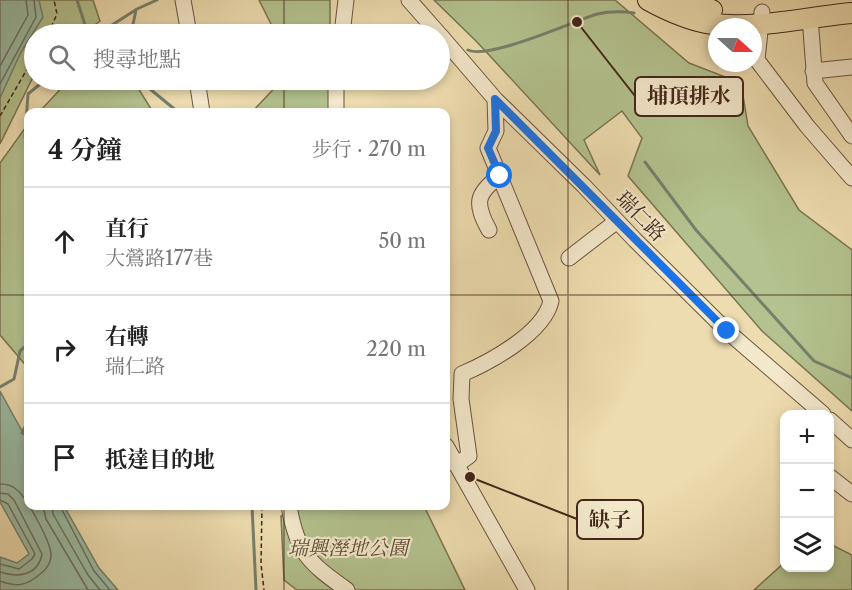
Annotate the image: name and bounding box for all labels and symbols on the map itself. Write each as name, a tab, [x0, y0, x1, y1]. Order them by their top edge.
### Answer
north arrow	[708, 18, 762, 72]
callout: 埔頂排水	[635, 77, 743, 116]
text: 埔頂排水	[647, 83, 731, 108]
route start	[486, 162, 512, 188]
street label: 瑞仁路	[612, 186, 670, 246]
route end	[713, 317, 739, 343]
callout: 缺子	[577, 500, 643, 539]
text: 缺子	[589, 507, 631, 532]
park label: 瑞興溼地公園	[288, 536, 411, 560]

